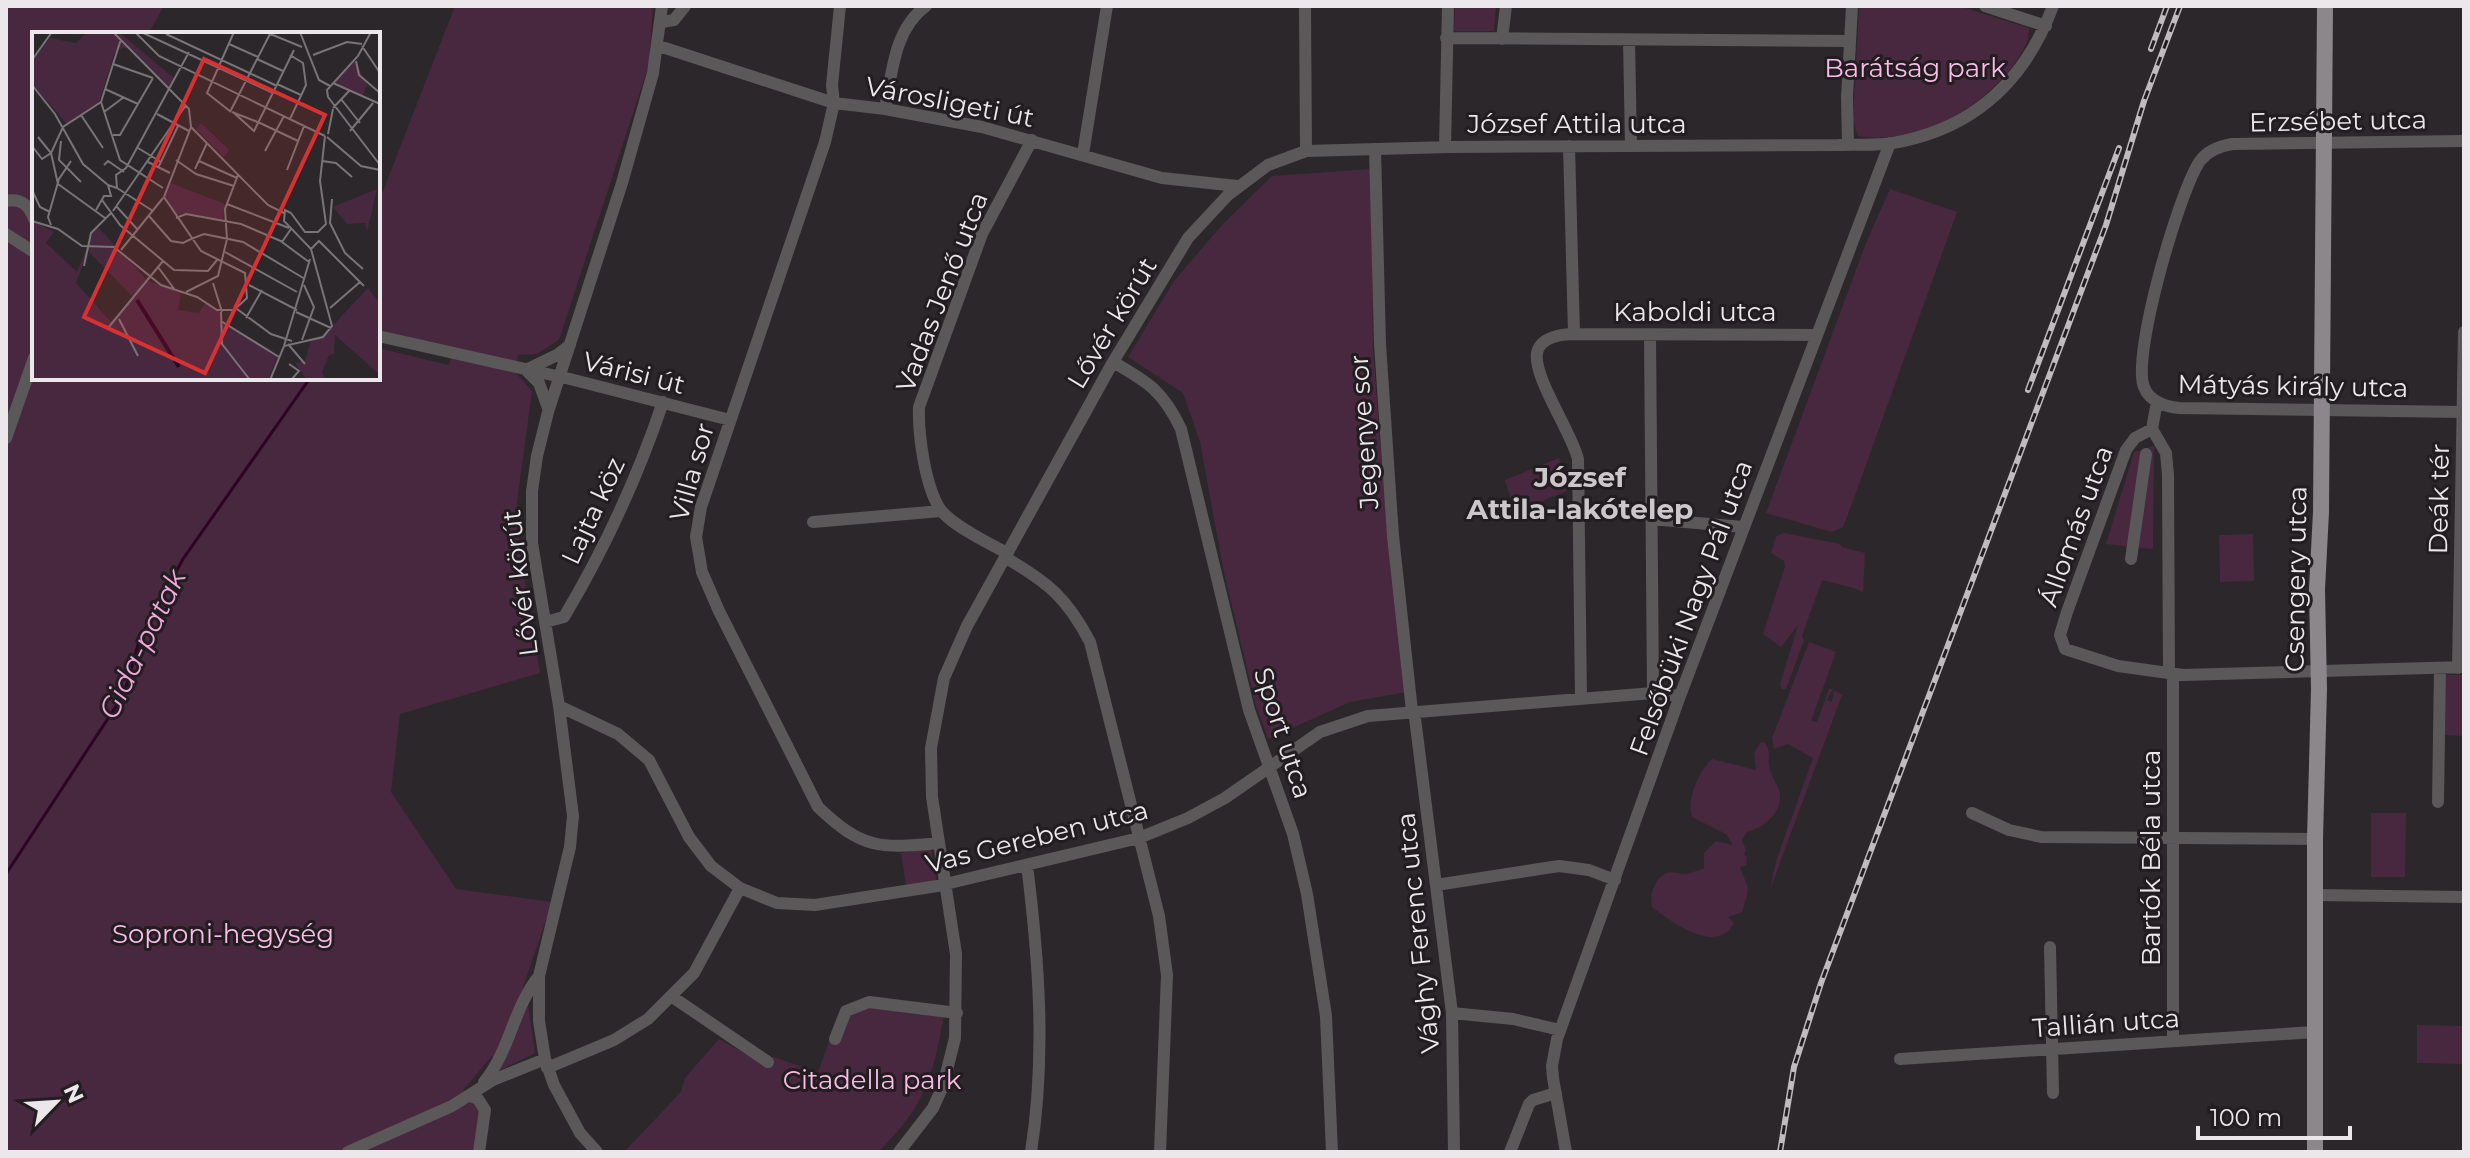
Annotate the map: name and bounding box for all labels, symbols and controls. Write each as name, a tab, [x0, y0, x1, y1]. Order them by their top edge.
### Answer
inset map	[32, 32, 380, 380]
park label: Barátság park	[1824, 52, 2006, 84]
street label: Városligeti út	[863, 70, 1037, 134]
street label: Erzsébet utca	[2249, 103, 2427, 139]
street label: József Attila utca	[1466, 108, 1687, 140]
street label: Vadas Jenő utca	[889, 188, 995, 396]
street label: Lővér körút	[1060, 252, 1164, 394]
street label: Kaboldi utca	[1613, 296, 1777, 328]
street label: Várisi út	[580, 345, 688, 401]
street label: Jegenye sor	[1343, 354, 1385, 511]
street label: Mátyás király utca	[2177, 368, 2409, 404]
street label: Villa sor	[663, 419, 721, 525]
street label: Állomás utca	[2032, 441, 2120, 611]
street label: Deák tér	[2422, 443, 2456, 555]
street label: Lajta köz	[554, 452, 632, 570]
street label: Felsőbüki Nagy Pál utca	[1623, 456, 1759, 760]
district label: József Attila-lakótelep	[1466, 460, 1693, 526]
street label: Csengery utca	[2278, 486, 2314, 672]
street label: Lővér körút	[495, 508, 545, 658]
water label: Gida-patak	[91, 562, 193, 724]
street label: Sport utca	[1247, 664, 1319, 802]
street label: Bartók Béla utca	[2135, 750, 2167, 966]
street label: Vas Gereben utca	[922, 794, 1152, 880]
street label: Vághy Ferenc utca	[1389, 811, 1447, 1055]
park label: Soproni-hegység	[112, 918, 334, 950]
street label: Tallián utca	[2031, 1002, 2181, 1044]
north arrow	[16, 1062, 96, 1142]
park label: Citadella park	[783, 1064, 962, 1096]
text: N	[58, 1080, 90, 1108]
scale bar	[2198, 1090, 2350, 1140]
text: 100 m	[2210, 1103, 2282, 1132]

